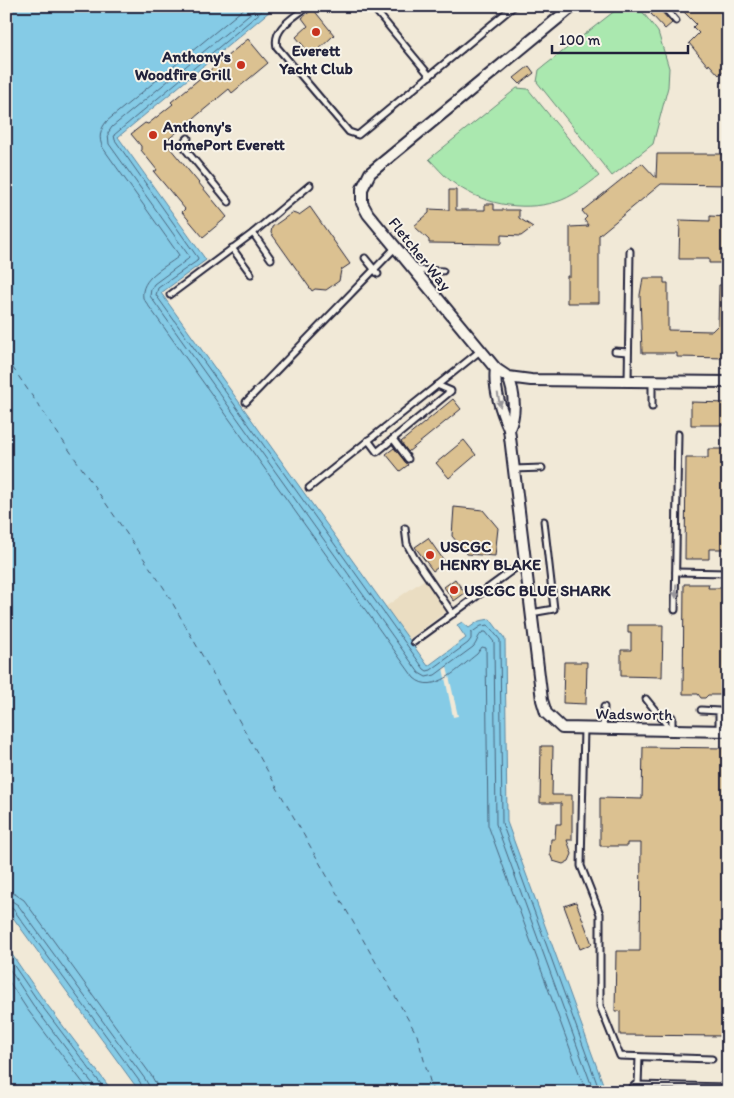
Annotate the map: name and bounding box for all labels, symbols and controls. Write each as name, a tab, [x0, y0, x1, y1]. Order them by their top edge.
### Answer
scale bar	[552, 22, 688, 54]
marker: Everett Yacht Club	[310, 26, 322, 38]
text: 100 m	[559, 31, 601, 49]
place label: Everett Yacht Club	[278, 41, 353, 78]
place label: Anthony's Woodfire Grill	[135, 47, 231, 84]
marker: Anthony's Woodfire Grill	[235, 59, 247, 71]
place label: Anthony's HomePort Everett	[162, 117, 286, 154]
marker: Anthony's HomePort Everett	[147, 129, 159, 141]
street label: Fletcher Way	[385, 213, 456, 295]
one-way arrow	[495, 392, 503, 408]
place label: USCGC HENRY BLAKE	[440, 537, 541, 574]
marker: USCGC HENRY BLAKE	[424, 549, 436, 561]
place label: USCGC BLUE SHARK	[464, 581, 611, 600]
one-way arrow	[671, 583, 679, 599]
marker: USCGC BLUE SHARK	[448, 584, 460, 596]
street label: Wadsworth	[595, 704, 673, 724]

